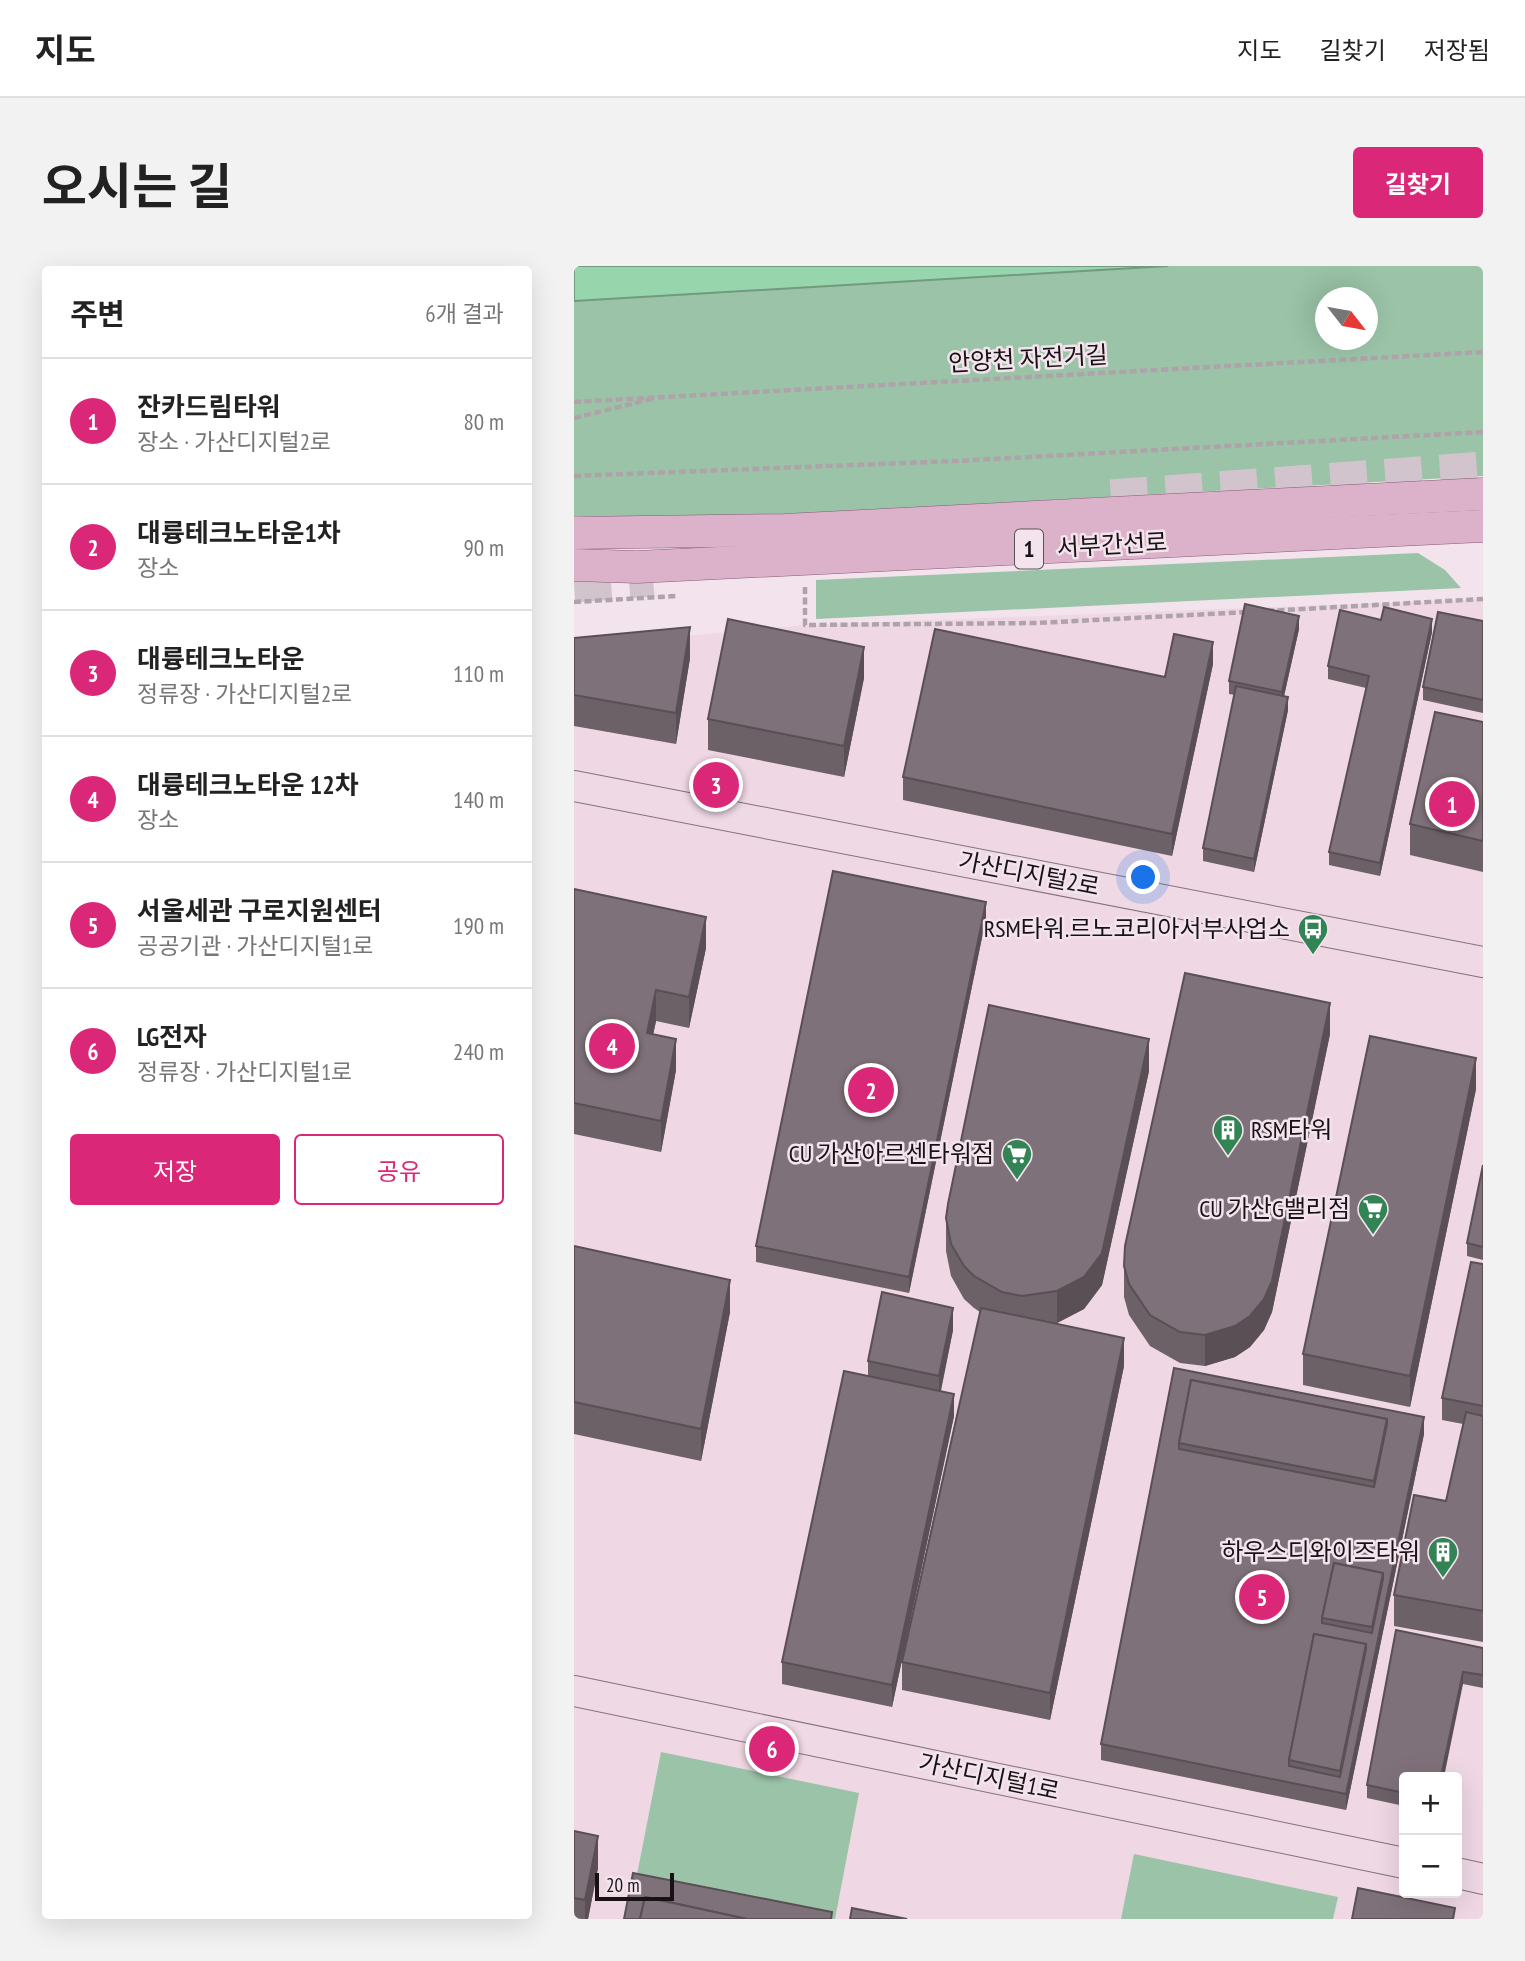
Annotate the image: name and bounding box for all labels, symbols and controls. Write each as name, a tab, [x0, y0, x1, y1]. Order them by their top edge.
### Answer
text: 지도	[35, 28, 96, 71]
text: 지도	[1237, 35, 1282, 66]
text: 길찾기	[1320, 35, 1386, 66]
text: 저장됨	[1424, 35, 1490, 66]
button: 길찾기	[1353, 147, 1483, 218]
text: 오시는 길	[42, 154, 232, 218]
north arrow	[1315, 287, 1378, 350]
text: 주변	[70, 294, 125, 333]
text: 6개 결과	[425, 299, 504, 328]
street label: 안양천 자전거길	[947, 339, 1109, 378]
text: 잔카드림타워	[137, 390, 281, 423]
text: 1	[88, 407, 99, 436]
text: 80 m	[463, 407, 504, 436]
text: 장소 · 가산디지털2로	[137, 427, 331, 456]
text: 대륭테크노타운1차	[137, 516, 341, 549]
street label: 서부간선로	[1056, 526, 1168, 563]
road number: 1	[1015, 530, 1043, 568]
text: 2	[88, 533, 99, 562]
text: 90 m	[463, 533, 504, 562]
text: 장소	[137, 553, 179, 582]
text: 대륭테크노타운	[137, 642, 304, 675]
text: 3	[88, 659, 99, 688]
text: 110 m	[453, 659, 504, 688]
text: 정류장 · 가산디지털2로	[137, 679, 352, 708]
pin: 3	[693, 759, 739, 811]
text: 대륭테크노타운 12차	[137, 768, 359, 801]
pin: 1	[1429, 778, 1475, 830]
text: 4	[88, 785, 99, 814]
text: 140 m	[453, 785, 504, 814]
text: 장소	[137, 805, 179, 834]
street label: 가산디지털2로	[956, 845, 1102, 902]
your location	[1126, 860, 1160, 894]
text: 서울세관 구로지원센터	[137, 894, 382, 927]
text: 5	[88, 911, 99, 940]
text: 190 m	[453, 911, 504, 940]
bus stop icon: RSM타워.르노코리아서부사업소	[1296, 912, 1330, 956]
place label: RSM타워.르노코리아서부사업소	[984, 913, 1290, 944]
text: 공공기관 · 가산디지털1로	[137, 931, 374, 960]
text: LG전자	[137, 1020, 207, 1053]
pin: 4	[589, 1020, 635, 1072]
text: 6	[88, 1037, 99, 1066]
text: 240 m	[453, 1037, 504, 1066]
text: 정류장 · 가산디지털1로	[137, 1057, 352, 1086]
pin: 2	[848, 1064, 894, 1116]
building icon: RSM타워	[1211, 1113, 1245, 1157]
place label: RSM타워	[1251, 1114, 1332, 1145]
button: 저장	[70, 1134, 280, 1205]
button: 공유	[294, 1134, 504, 1205]
supermarket icon: CU 가산아르센타워점	[1000, 1137, 1034, 1181]
place label: CU 가산아르센타워점	[789, 1138, 994, 1169]
supermarket icon: CU 가산G밸리점	[1356, 1192, 1390, 1236]
place label: CU 가산G밸리점	[1199, 1193, 1350, 1224]
building icon: 하우스디와이즈타워	[1426, 1535, 1460, 1579]
place label: 하우스디와이즈타워	[1221, 1536, 1420, 1567]
pin: 5	[1239, 1571, 1285, 1623]
pin: 6	[749, 1723, 795, 1775]
street label: 가산디지털1로	[916, 1746, 1062, 1807]
map controls	[1399, 1772, 1462, 1898]
button: +	[1399, 1772, 1462, 1835]
button: −	[1399, 1835, 1462, 1898]
scale bar	[595, 1870, 674, 1902]
text: 20 m	[606, 1873, 640, 1897]

